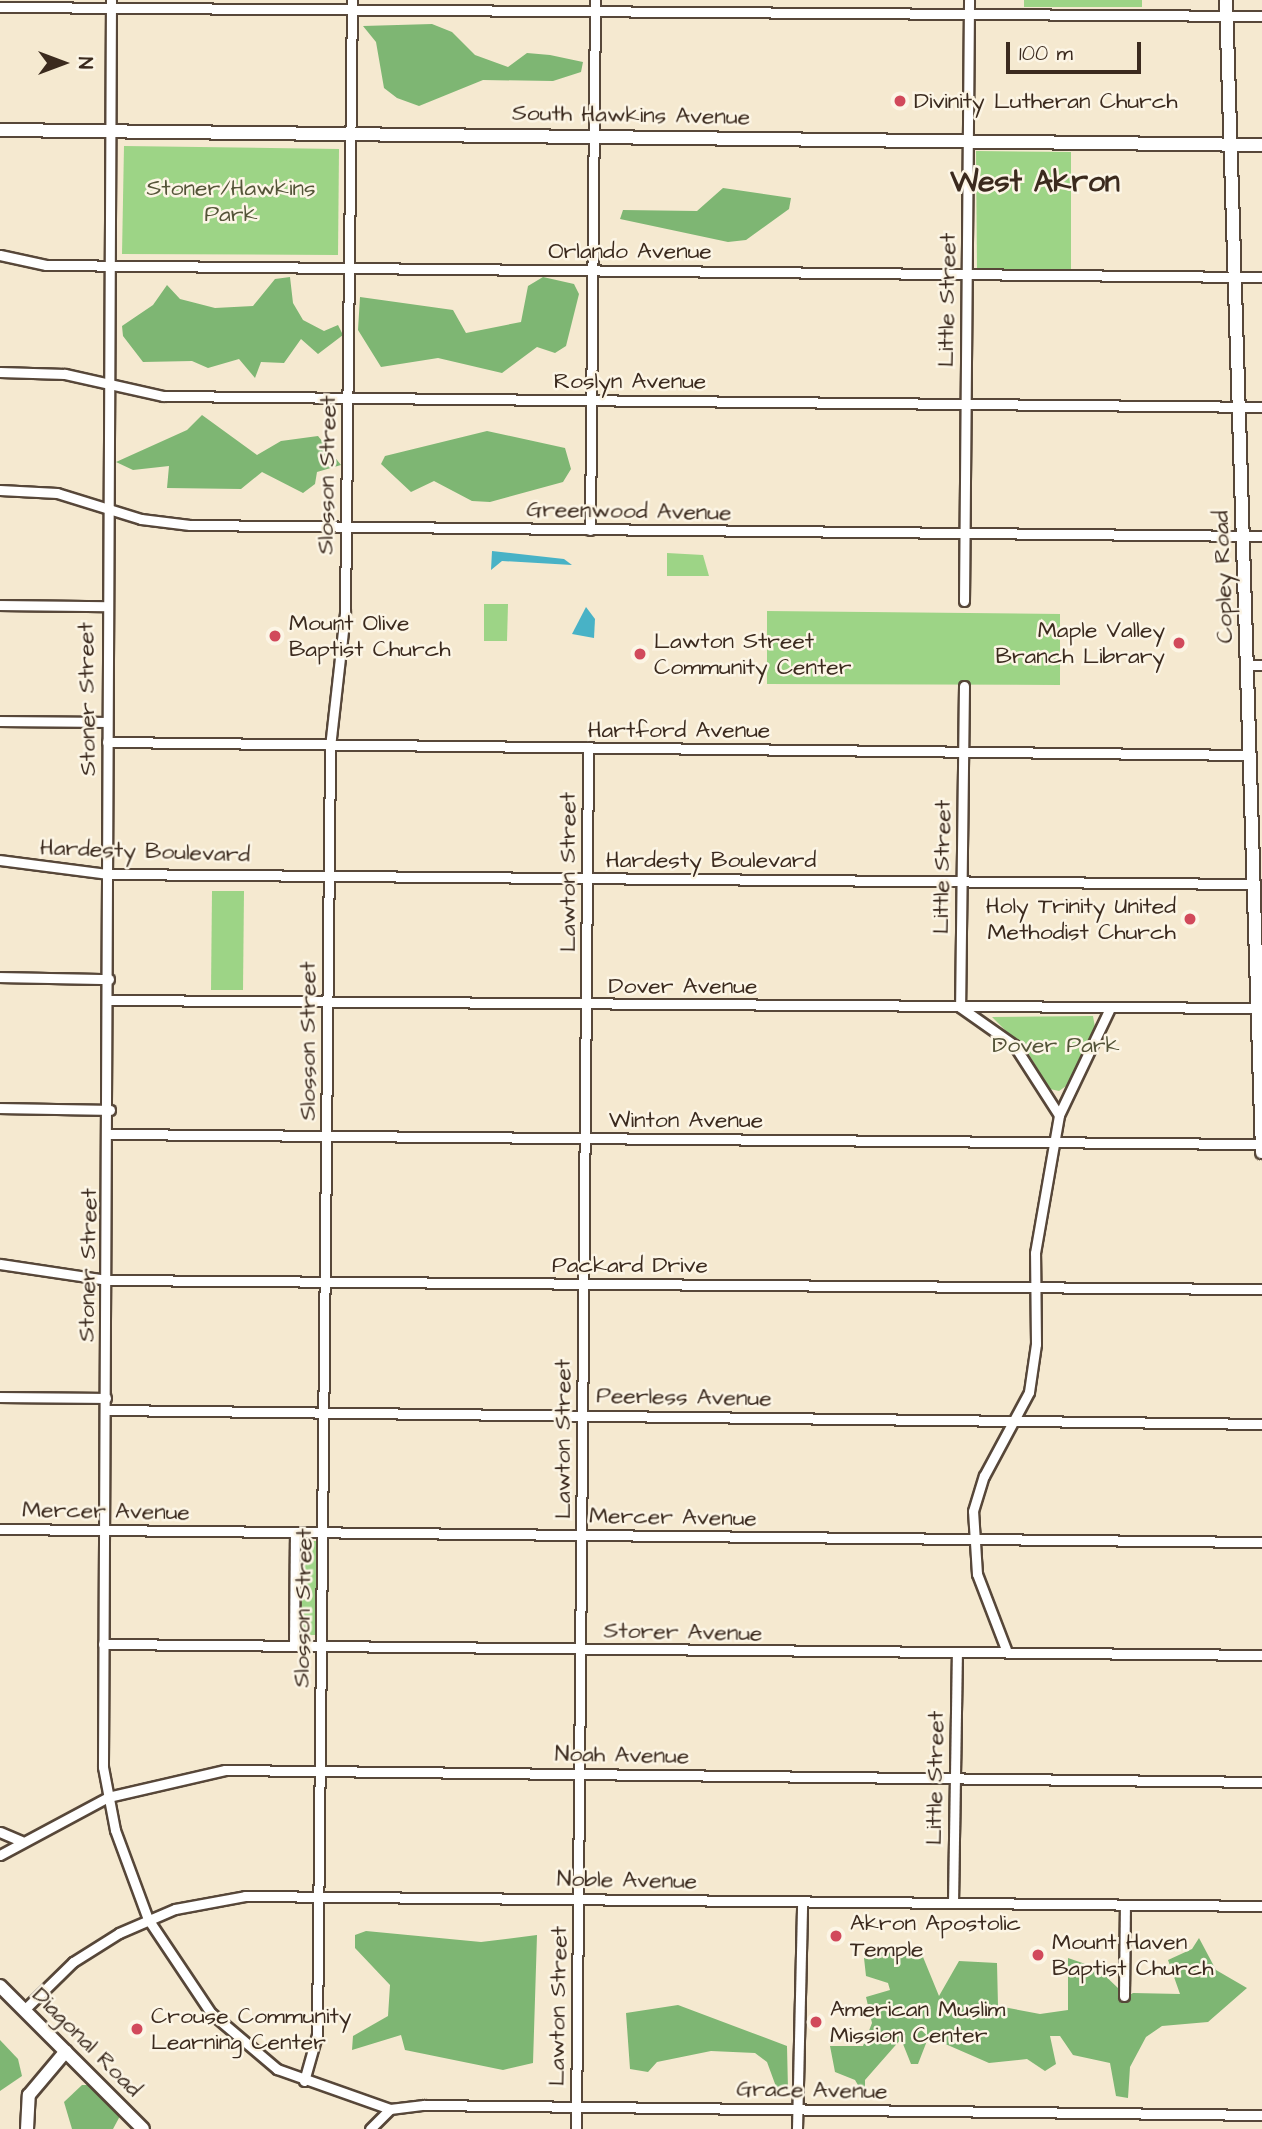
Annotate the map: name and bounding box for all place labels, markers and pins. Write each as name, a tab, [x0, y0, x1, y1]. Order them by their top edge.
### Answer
place label: Divinity Lutheran Church	[914, 87, 1178, 115]
marker: Divinity Lutheran Church	[892, 93, 908, 109]
place label: Mount Olive Baptist Church	[289, 609, 451, 663]
place label: Maple Valley Branch Library	[996, 616, 1165, 670]
place label: Lawton Street Community Center	[654, 627, 851, 681]
marker: Mount Olive Baptist Church	[267, 628, 283, 644]
marker: Maple Valley Branch Library	[1171, 635, 1187, 651]
marker: Lawton Street Community Center	[632, 646, 648, 662]
place label: Holy Trinity United Methodist Church	[986, 892, 1176, 946]
marker: Holy Trinity United Methodist Church	[1182, 911, 1198, 927]
place label: Akron Apostolic Temple	[850, 1909, 1021, 1963]
marker: Akron Apostolic Temple	[828, 1928, 844, 1944]
place label: Mount Haven Baptist Church	[1052, 1928, 1214, 1982]
marker: Mount Haven Baptist Church	[1030, 1947, 1046, 1963]
place label: American Muslim Mission Center	[830, 1995, 1005, 2049]
place label: Crouse Community Learning Center	[151, 2002, 351, 2056]
marker: American Muslim Mission Center	[808, 2014, 824, 2030]
marker: Crouse Community Learning Center	[129, 2021, 145, 2037]

